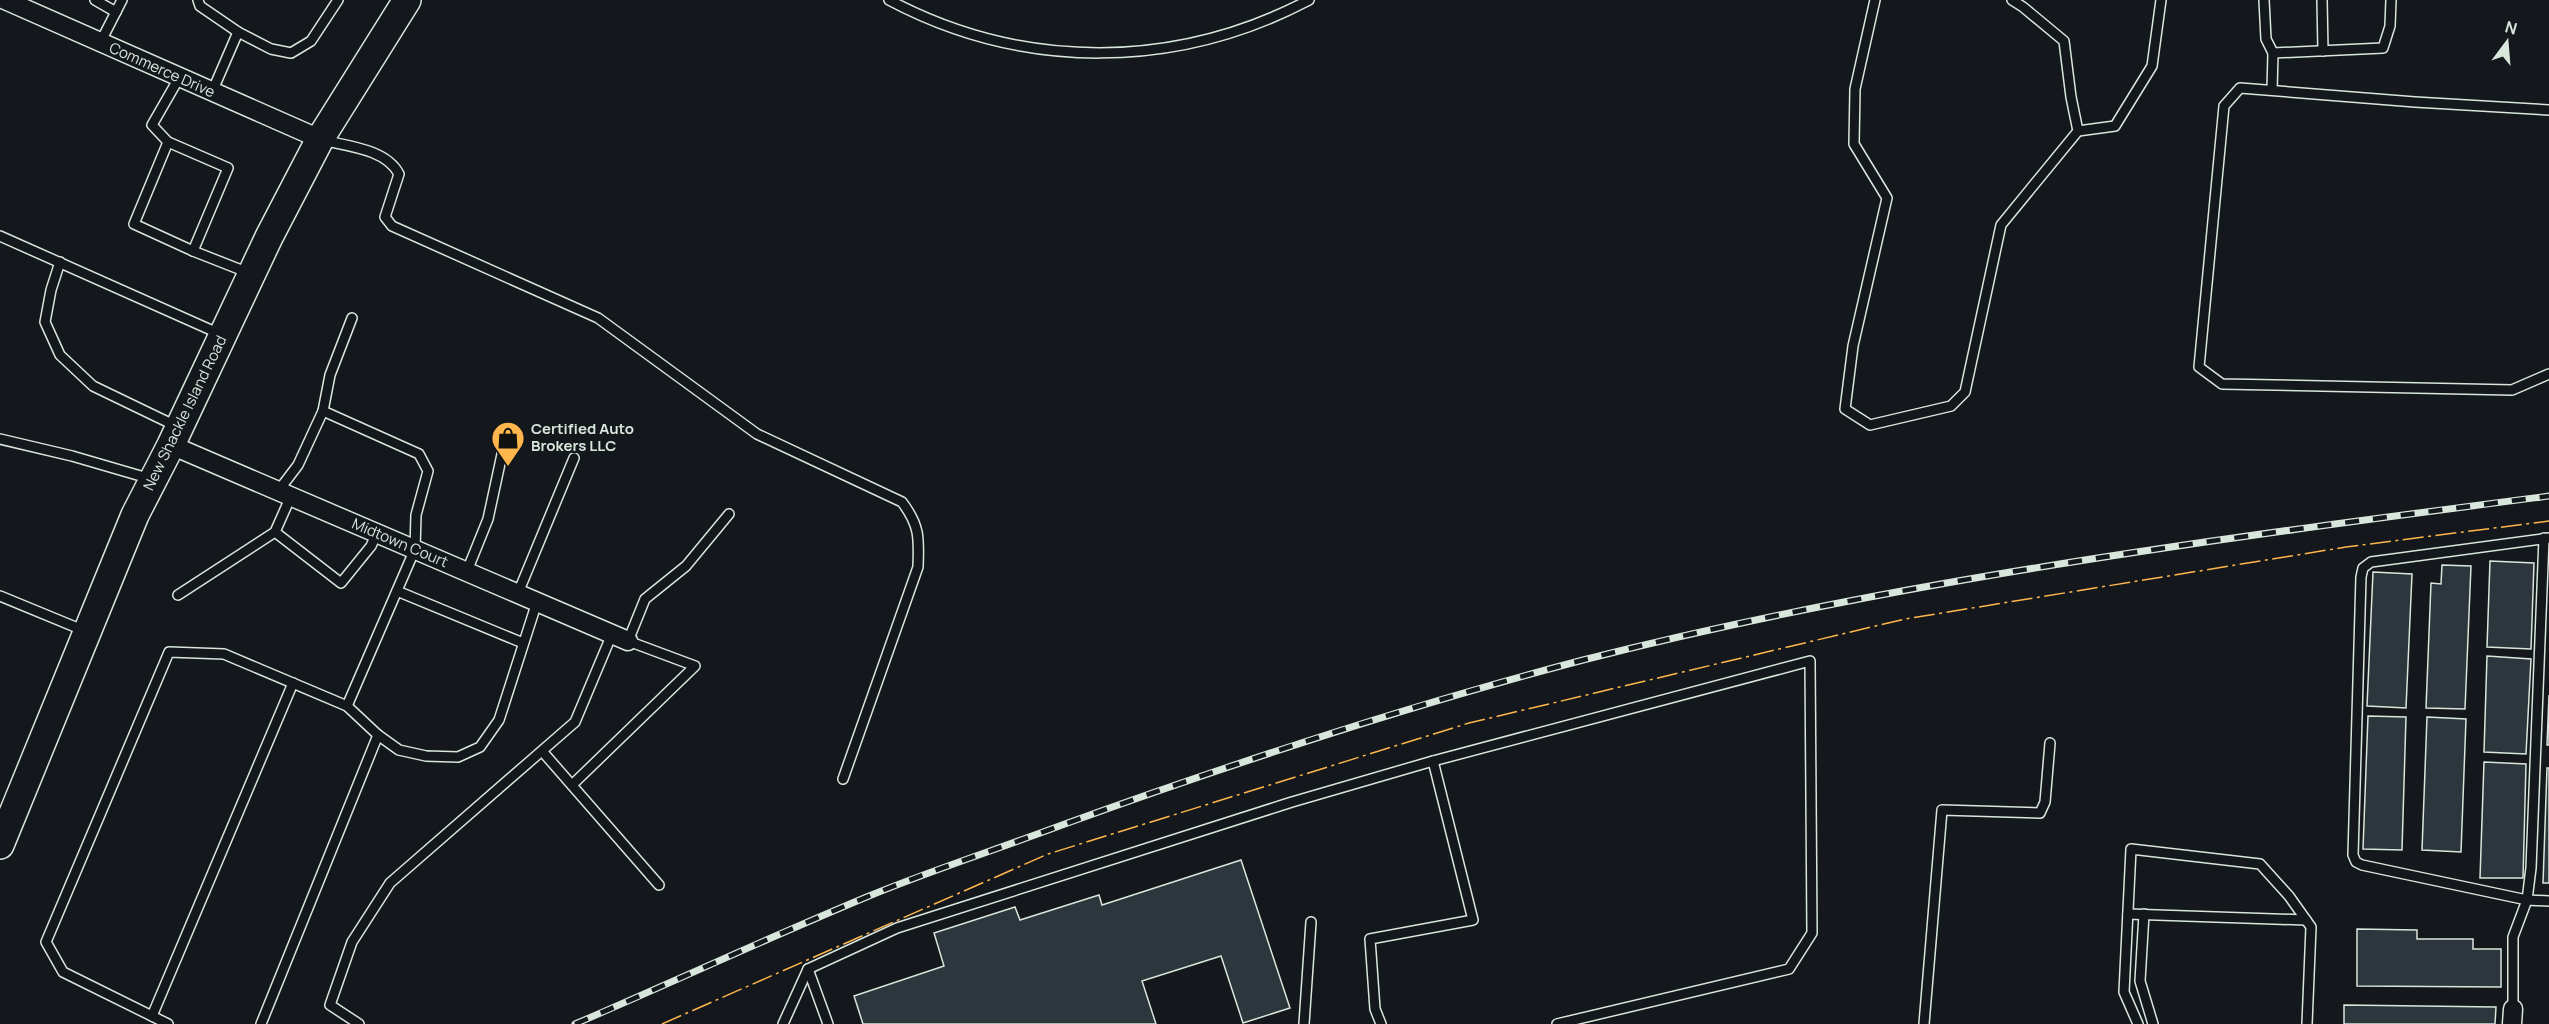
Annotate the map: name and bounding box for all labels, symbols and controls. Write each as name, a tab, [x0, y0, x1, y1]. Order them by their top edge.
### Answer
north arrow	[2477, 12, 2537, 72]
text: N	[2503, 15, 2520, 40]
street label: Commerce Drive	[106, 37, 219, 102]
street label: New Shackle Island Road	[138, 332, 231, 494]
place label: Certified Auto Brokers LLC	[531, 418, 634, 456]
shop icon: Certified Auto Brokers LLC	[490, 420, 526, 467]
street label: Midtown Court	[349, 513, 452, 572]

